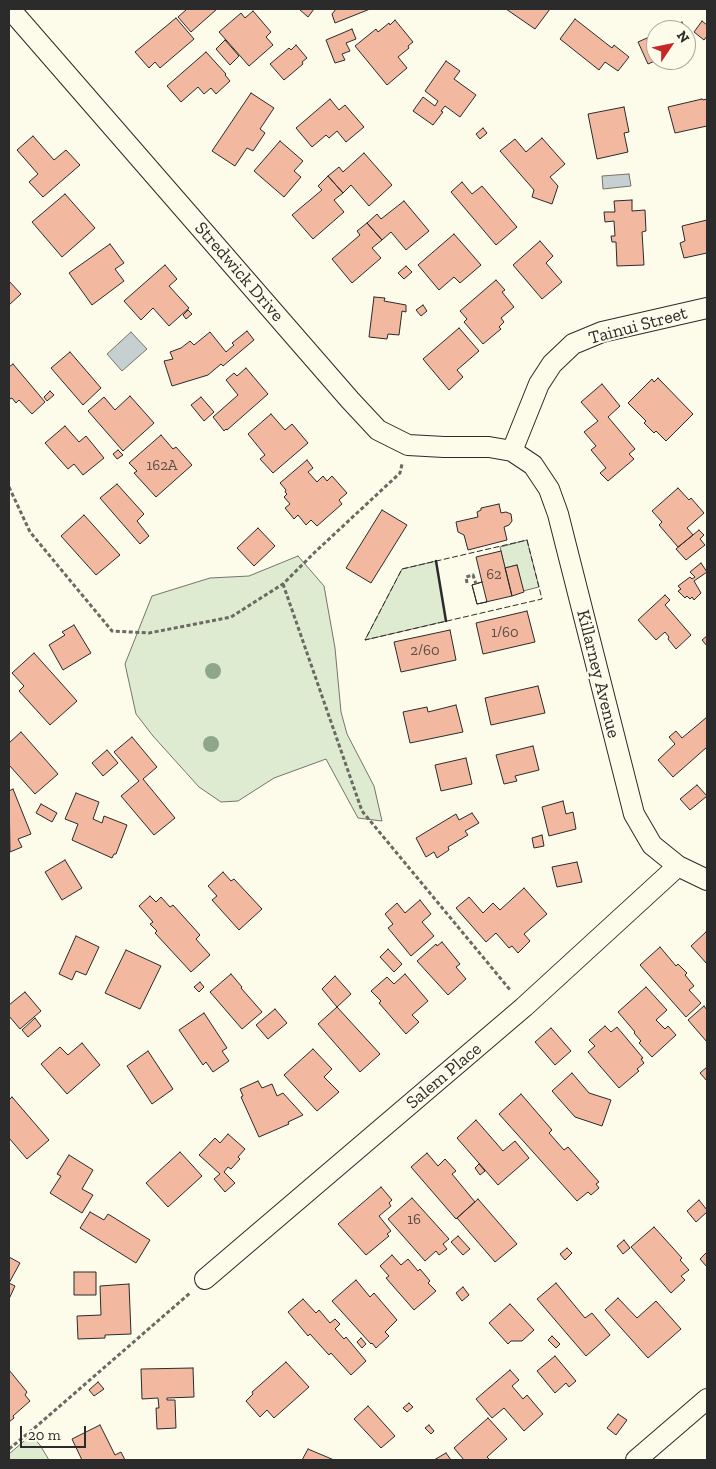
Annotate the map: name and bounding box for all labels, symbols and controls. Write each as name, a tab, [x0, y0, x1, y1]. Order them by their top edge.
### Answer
north arrow	[646, 20, 696, 70]
text: N	[673, 28, 693, 46]
street label: Stredwick Drive	[190, 218, 288, 326]
street label: Tainui Street	[586, 302, 690, 350]
house number: 162A	[146, 457, 178, 475]
house number: 62	[486, 566, 502, 584]
street label: Killarney Avenue	[572, 608, 624, 740]
house number: 1/60	[491, 624, 519, 642]
house number: 2/60	[410, 642, 440, 660]
street label: Salem Place	[402, 1038, 486, 1114]
house number: 16	[407, 1211, 421, 1229]
scale bar	[22, 1416, 89, 1448]
text: 20 m	[28, 1426, 61, 1444]

